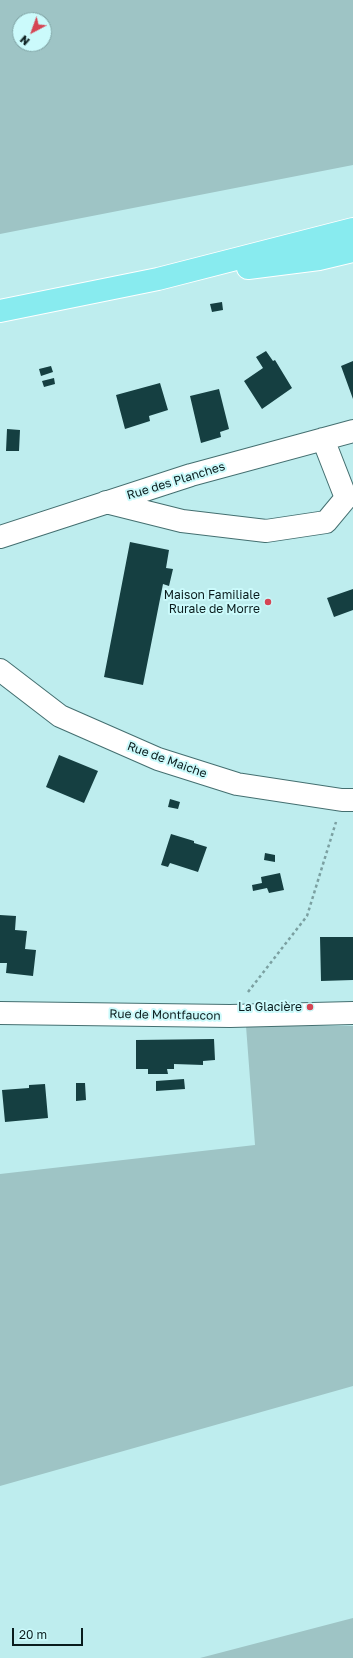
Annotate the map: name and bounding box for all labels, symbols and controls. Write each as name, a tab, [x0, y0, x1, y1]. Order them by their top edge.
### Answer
north arrow	[12, 12, 52, 52]
text: N	[17, 33, 32, 48]
street label: Rue des Planches	[125, 459, 227, 503]
place label: Maison Familiale Rurale de Morre	[164, 588, 260, 616]
marker: Maison Familiale Rurale de Morre	[263, 597, 273, 607]
street label: Rue de Maiche	[125, 739, 209, 781]
place label: La Glacière	[238, 1000, 302, 1014]
marker: La Glacière	[305, 1002, 315, 1012]
street label: Rue de Montfaucon	[109, 1007, 221, 1023]
scale bar	[14, 1620, 85, 1646]
text: 20 m	[19, 1627, 47, 1642]

